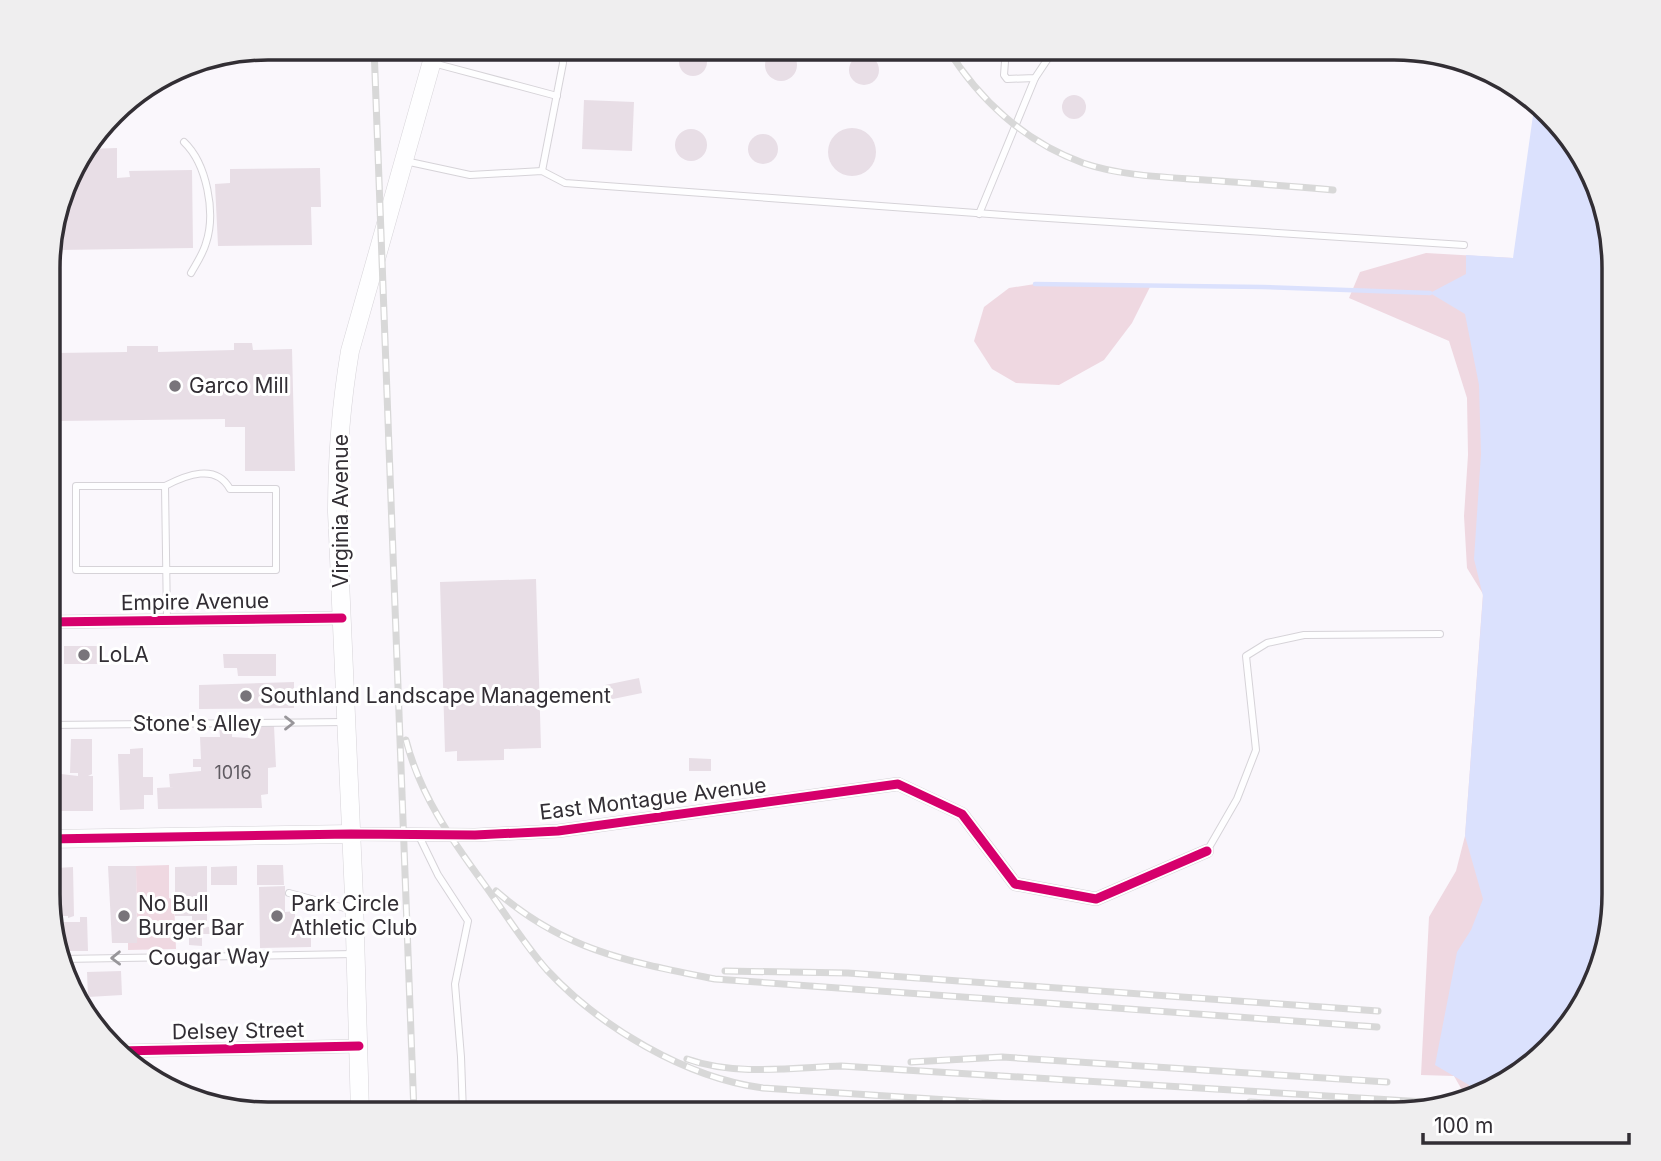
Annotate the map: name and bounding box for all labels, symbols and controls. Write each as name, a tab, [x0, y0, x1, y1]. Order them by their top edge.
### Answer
place label: Garco Mill	[189, 373, 289, 398]
marker: Garco Mill	[167, 378, 183, 394]
street label: Virginia Avenue	[328, 434, 353, 588]
street label: Empire Avenue	[121, 588, 269, 615]
place label: LoLA	[98, 642, 149, 667]
marker: LoLA	[76, 647, 92, 663]
place label: Southland Landscape Management	[260, 683, 611, 708]
marker: Southland Landscape Management	[238, 688, 254, 704]
street label: Stone's Alley	[133, 711, 262, 736]
one-way arrow	[284, 715, 295, 731]
house number: 1016	[214, 762, 252, 783]
street label: East Montague Avenue	[538, 772, 768, 825]
place label: No Bull Burger Bar	[138, 891, 244, 940]
place label: Park Circle Athletic Club	[291, 891, 417, 940]
marker: No Bull Burger Bar	[116, 908, 132, 924]
marker: Park Circle Athletic Club	[269, 908, 285, 924]
street label: Cougar Way	[148, 943, 270, 970]
one-way arrow	[110, 950, 121, 966]
street label: Delsey Street	[172, 1017, 305, 1044]
scale bar	[1423, 1102, 1630, 1146]
text: 100 m	[1434, 1113, 1493, 1138]

